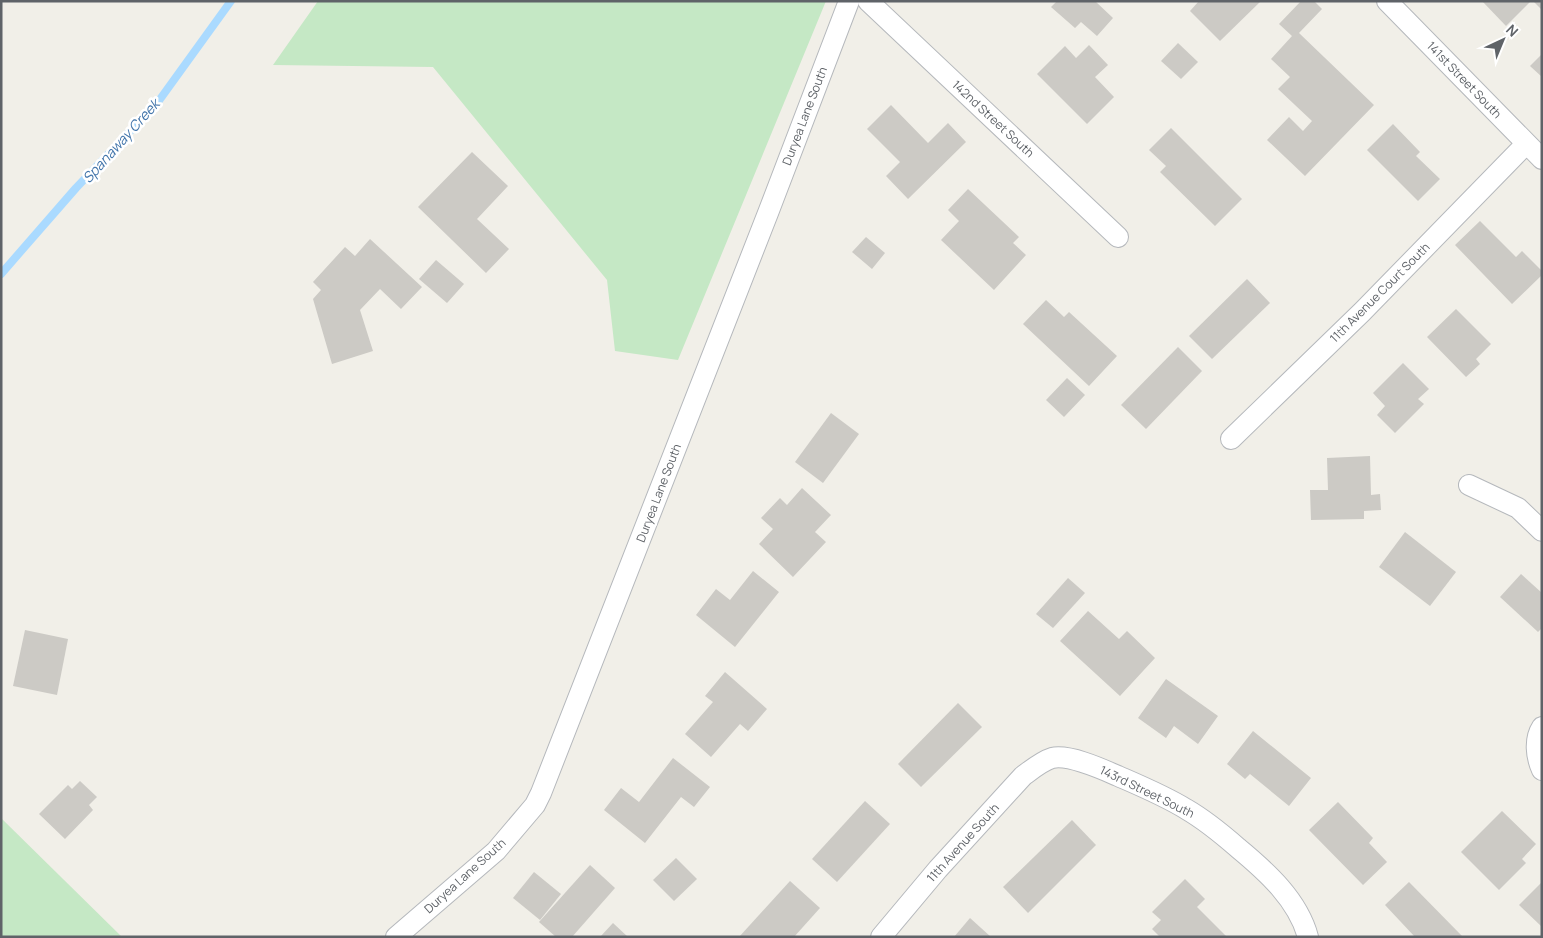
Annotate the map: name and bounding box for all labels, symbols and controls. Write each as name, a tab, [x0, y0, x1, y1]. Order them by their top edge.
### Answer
north arrow	[1478, 15, 1528, 65]
text: N	[1502, 20, 1523, 41]
street label: 141st Street South	[1423, 37, 1506, 122]
street label: Duryea Lane South	[778, 64, 831, 168]
street label: 142nd Street South	[949, 76, 1038, 161]
water label: Spanaway Creek	[78, 93, 165, 187]
street label: 11th Avenue Court South	[1326, 239, 1433, 346]
street label: Duryea Lane South	[632, 441, 685, 545]
street label: 143rd Street South	[1097, 761, 1197, 822]
street label: 11th Avenue South	[923, 800, 1003, 886]
street label: Duryea Lane South	[420, 834, 509, 917]

